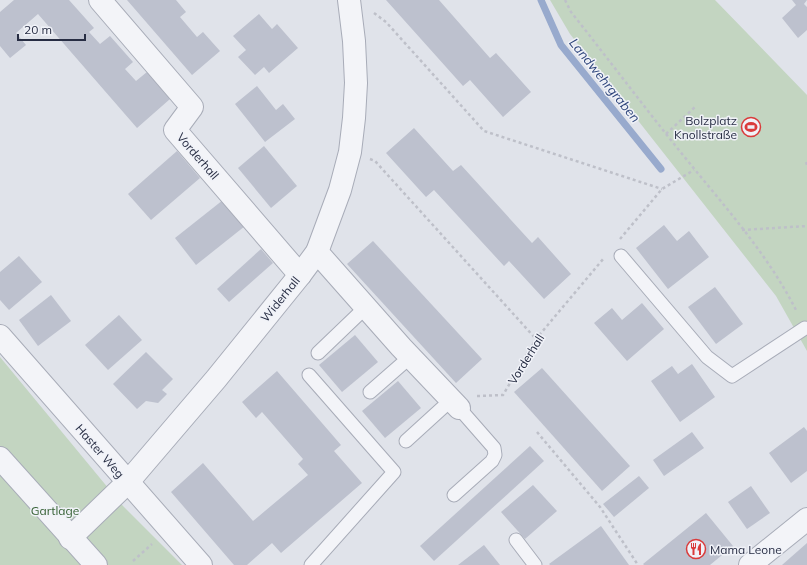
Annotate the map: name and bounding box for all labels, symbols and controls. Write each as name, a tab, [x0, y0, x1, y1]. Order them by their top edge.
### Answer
scale bar	[18, 16, 85, 42]
text: 20 m	[24, 22, 52, 37]
water label: Landwehrgraben	[566, 35, 644, 125]
place label: Bolzplatz Knollstraße	[674, 113, 737, 142]
sports icon: Bolzplatz Knollstraße	[740, 116, 762, 138]
street label: Vorderhall	[174, 130, 222, 182]
street label: Widerhall	[257, 273, 303, 325]
street label: Vorderhall	[505, 331, 547, 387]
street label: Haster Weg	[72, 421, 128, 481]
park label: Gartlage	[31, 503, 79, 518]
restaurant icon: Mama Leone	[685, 538, 707, 560]
place label: Mama Leone	[710, 542, 782, 557]

